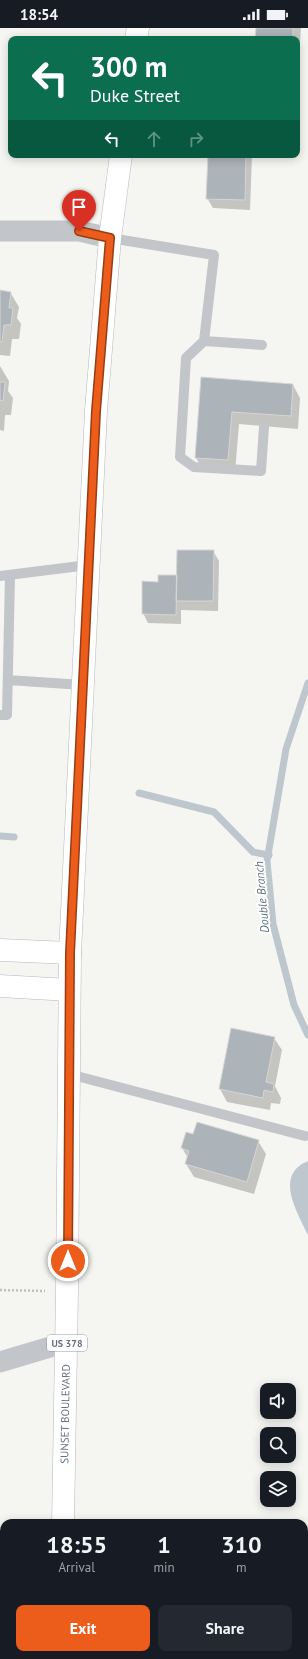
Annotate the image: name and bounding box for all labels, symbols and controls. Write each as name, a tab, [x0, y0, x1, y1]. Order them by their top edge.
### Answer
text: 18:54	[20, 5, 58, 24]
text: 300 m	[90, 48, 167, 85]
icon: left	[24, 52, 76, 104]
text: Duke Street	[90, 84, 180, 107]
icon: left	[101, 128, 123, 150]
icon: ahead	[143, 128, 165, 150]
icon: right	[185, 128, 207, 150]
pin	[62, 190, 96, 231]
icon: arrive	[68, 196, 90, 218]
water label: Double Branch	[251, 861, 272, 934]
position arrow	[47, 1240, 89, 1282]
road number: US 378	[47, 1335, 87, 1351]
street label: SUNSET BOULEVARD	[57, 1364, 73, 1464]
map controls	[260, 1383, 296, 1507]
button: sound	[260, 1383, 296, 1419]
button: search	[260, 1427, 296, 1463]
button: layers	[260, 1471, 296, 1507]
text: 18:55	[46, 1529, 107, 1560]
text: 1	[157, 1529, 171, 1560]
text: 310	[221, 1529, 262, 1560]
text: Arrival	[59, 1559, 95, 1576]
text: min	[153, 1559, 175, 1576]
text: m	[236, 1559, 247, 1576]
button: Exit	[16, 1605, 150, 1651]
button: Share	[158, 1605, 292, 1651]

